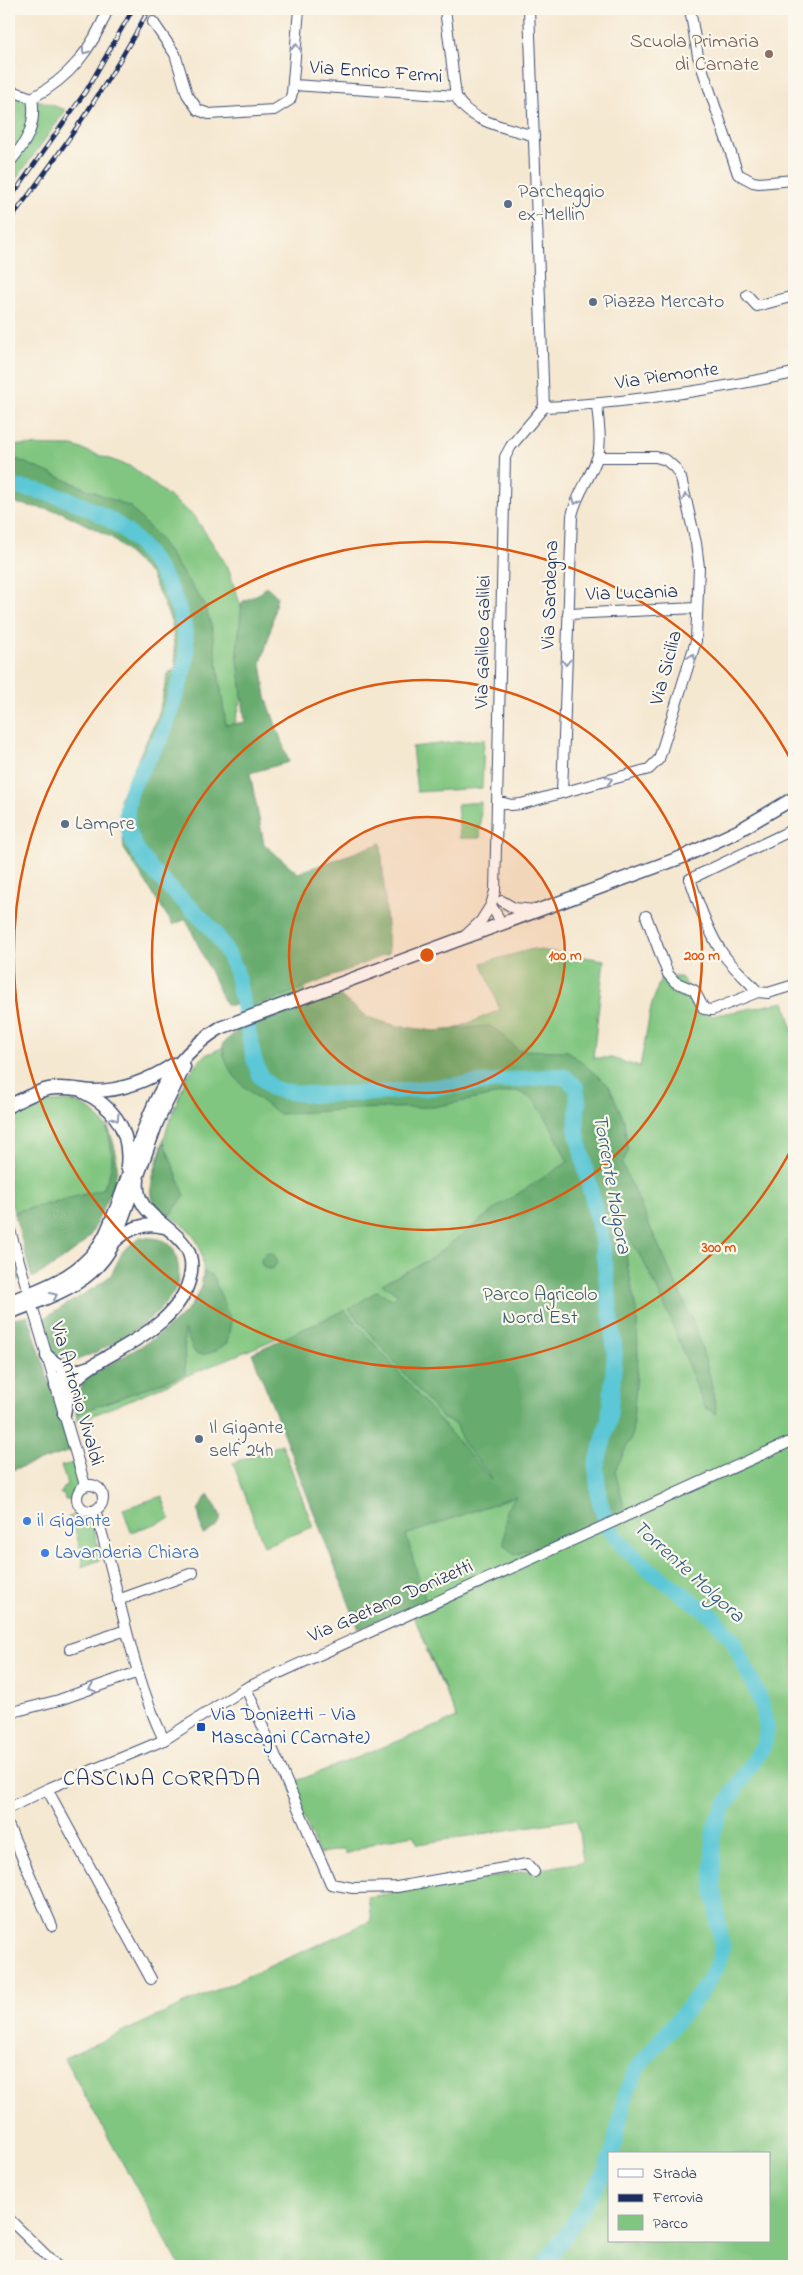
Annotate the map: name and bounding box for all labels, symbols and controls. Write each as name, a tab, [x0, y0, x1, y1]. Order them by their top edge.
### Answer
place label: Scuola Primaria di Carnate	[630, 28, 759, 80]
one-way arrow	[291, 43, 302, 51]
one-way arrow	[81, 46, 91, 55]
marker: Scuola Primaria di Carnate	[763, 48, 775, 60]
street label: Via Enrico Fermi	[308, 54, 443, 92]
place label: Parcheggio ex-Mellin	[518, 178, 605, 230]
marker: Parcheggio ex-Mellin	[502, 198, 514, 210]
place label: Piazza Mercato	[603, 288, 724, 317]
marker: Piazza Mercato	[587, 296, 599, 308]
street label: Via Piemonte	[612, 355, 721, 399]
one-way arrow	[681, 492, 692, 501]
one-way arrow	[572, 496, 583, 505]
street label: Via Sardegna	[535, 540, 568, 651]
street label: Via Galileo Galilei	[468, 575, 500, 710]
street label: Via Lucania	[584, 578, 679, 610]
street label: Via Sicilia	[643, 627, 691, 710]
one-way arrow	[686, 653, 696, 662]
one-way arrow	[561, 659, 572, 667]
one-way arrow	[605, 775, 614, 786]
place label: Lampre	[75, 810, 135, 839]
marker: Lampre	[59, 818, 71, 830]
text: 100 m	[548, 945, 582, 967]
text: 200 m	[683, 945, 720, 967]
centre of rings	[418, 946, 436, 964]
water label: Torrente Molgora	[583, 1112, 638, 1257]
one-way arrow	[110, 1113, 120, 1122]
text: 300 m	[701, 1237, 737, 1259]
park label: Parco Agricolo Nord Est	[482, 1281, 598, 1333]
one-way arrow	[49, 1292, 58, 1302]
street label: Via Antonio Vivaldi	[41, 1318, 110, 1469]
place label: Il Gigante self 24h	[209, 1414, 284, 1466]
marker: Il Gigante self 24h	[193, 1433, 205, 1445]
place label: il Gigante	[37, 1507, 110, 1537]
water label: Torrente Molgora	[625, 1514, 751, 1632]
marker: il Gigante	[21, 1515, 33, 1527]
place label: Lavanderia Chiara	[55, 1539, 199, 1568]
marker: Lavanderia Chiara	[39, 1547, 51, 1559]
street label: Via Gaetano Donizetti	[303, 1553, 478, 1652]
one-way arrow	[88, 1683, 97, 1693]
place label: Via Donizetti - Via Mascagni (Carnate)	[210, 1701, 370, 1754]
marker: Via Donizetti - Via Mascagni (Carnate)	[195, 1721, 207, 1733]
district label: CASCINA CORRADA	[63, 1764, 261, 1796]
legend	[608, 2152, 770, 2242]
text: Strada	[653, 2163, 697, 2185]
text: Ferrovia	[652, 2187, 703, 2209]
text: Parco	[653, 2213, 688, 2235]

